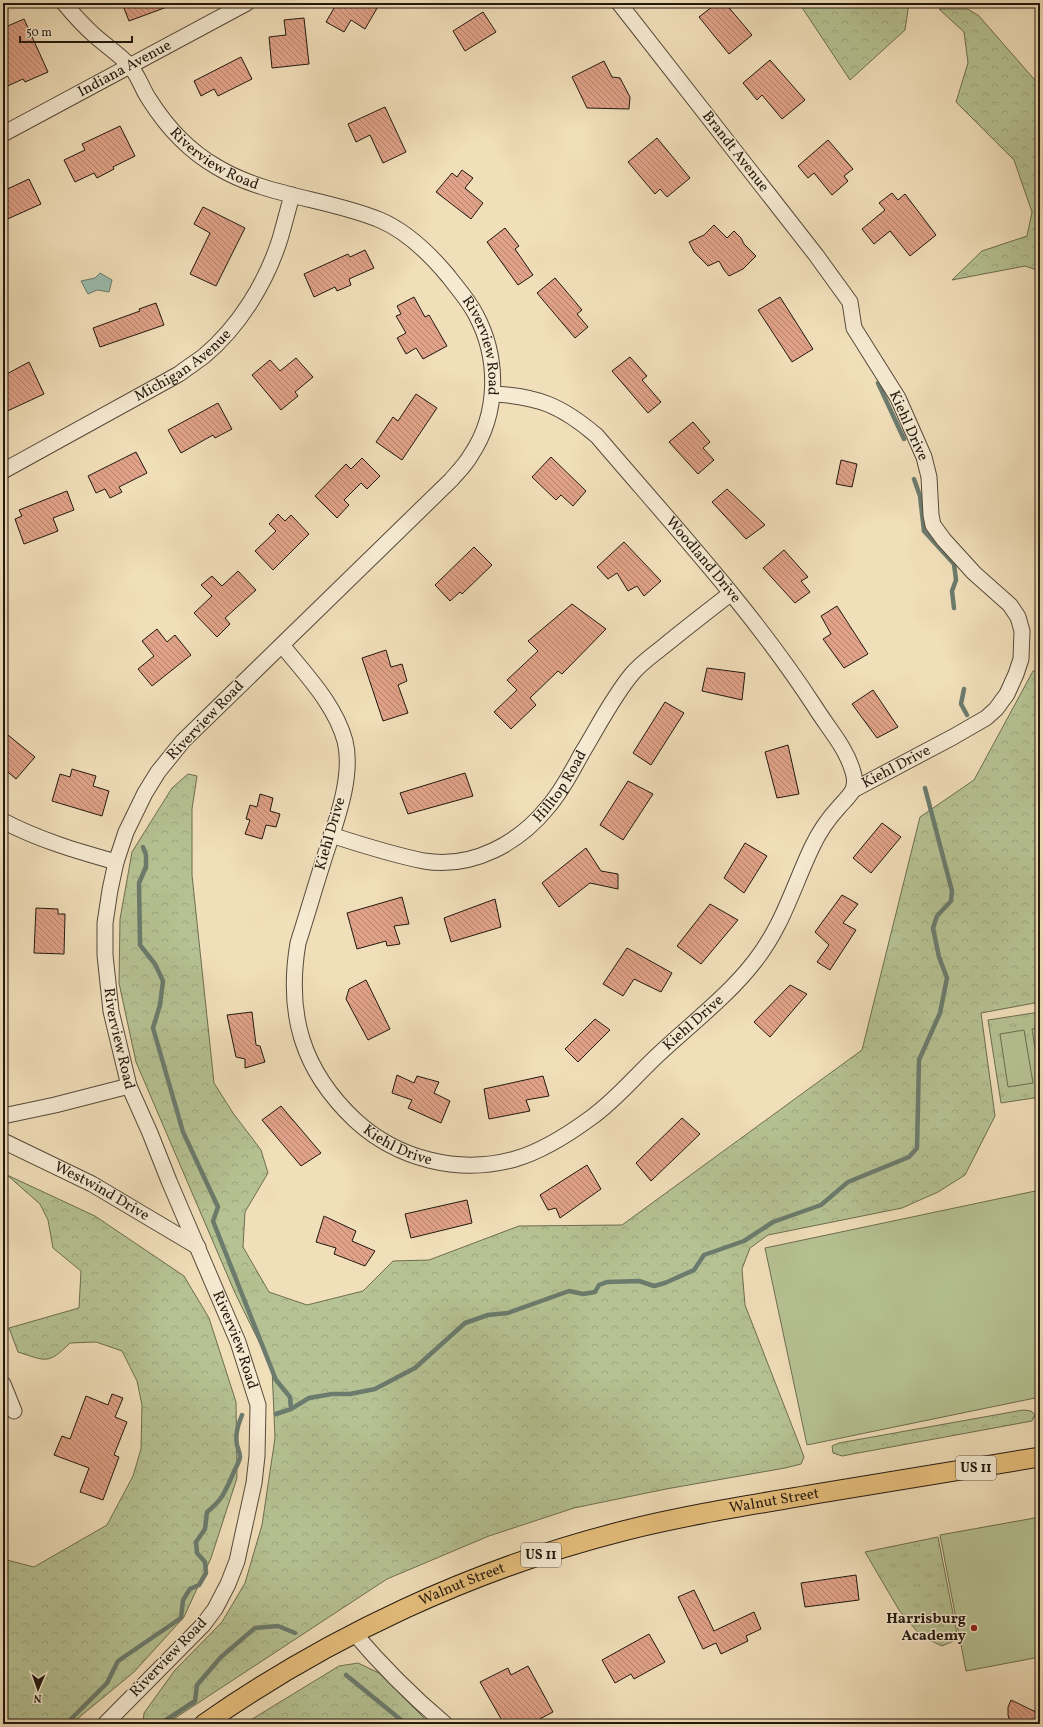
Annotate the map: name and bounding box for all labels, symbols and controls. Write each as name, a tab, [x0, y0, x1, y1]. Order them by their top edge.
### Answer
scale bar	[20, 18, 132, 44]
text: 50 m	[26, 25, 52, 41]
street label: Indiana Avenue	[74, 35, 175, 102]
street label: Brandt Avenue	[697, 107, 773, 197]
street label: Riverview Road	[164, 123, 262, 195]
street label: Riverview Road	[457, 292, 503, 396]
street label: Michigan Avenue	[131, 325, 236, 407]
street label: Kiehl Drive	[883, 388, 933, 464]
street label: Woodland Drive	[661, 512, 746, 608]
street label: Riverview Road	[163, 677, 249, 765]
street label: Kiehl Drive	[858, 740, 934, 794]
street label: Hilltop Road	[528, 747, 592, 828]
street label: Kiehl Drive	[311, 795, 351, 873]
street label: Riverview Road	[98, 987, 140, 1091]
street label: Kiehl Drive	[658, 990, 728, 1056]
street label: Kiehl Drive	[358, 1120, 434, 1171]
street label: Westwind Drive	[51, 1157, 153, 1226]
street label: Riverview Road	[207, 1288, 263, 1392]
road number: US 11	[956, 1456, 996, 1480]
street label: Walnut Street	[728, 1483, 821, 1519]
road number: US 11	[521, 1543, 561, 1567]
street label: Walnut Street	[416, 1558, 508, 1611]
place label: Harrisburg Academy	[886, 1609, 967, 1647]
street label: Riverview Road	[126, 1614, 212, 1702]
marker: Harrisburg Academy	[969, 1623, 979, 1633]
north arrow	[18, 1669, 58, 1709]
text: N	[33, 1690, 42, 1705]

